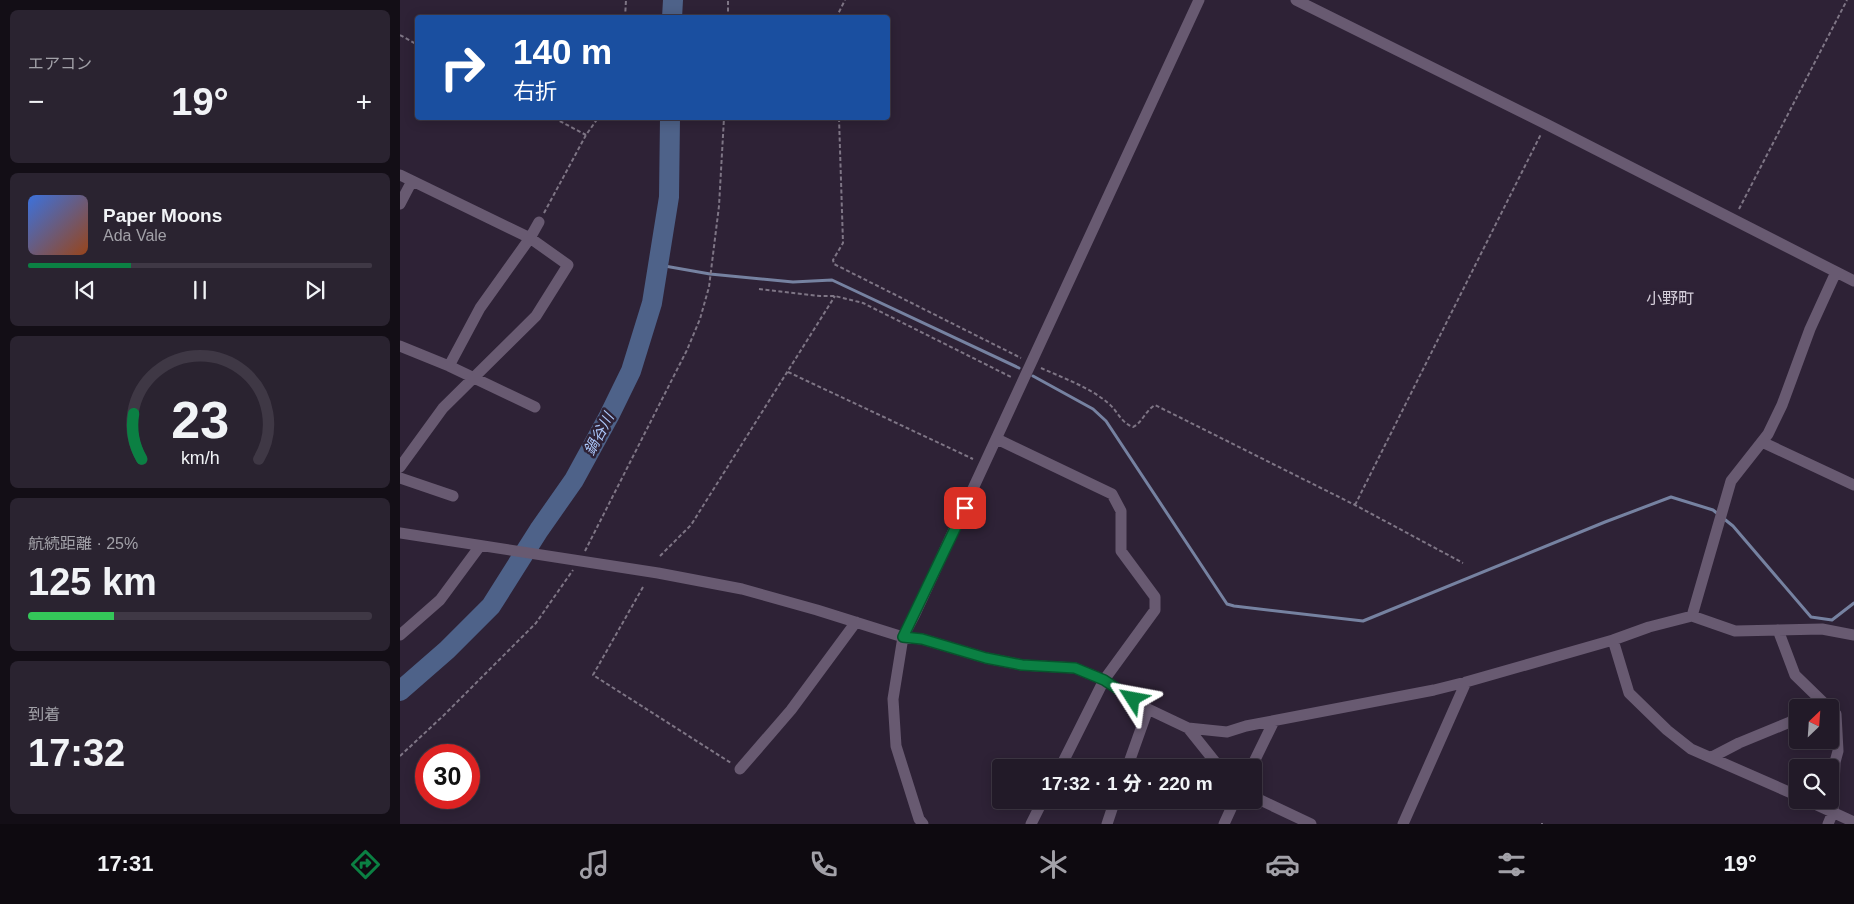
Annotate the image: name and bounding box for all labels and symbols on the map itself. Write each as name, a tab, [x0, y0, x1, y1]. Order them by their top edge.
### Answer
district label: 小野町	[1646, 290, 1694, 307]
water label: 鍋谷川	[580, 408, 618, 458]
pin	[944, 487, 986, 529]
position arrow	[1106, 672, 1158, 724]
north arrow	[1789, 699, 1839, 749]
speed limit sign: 30	[415, 744, 480, 809]

